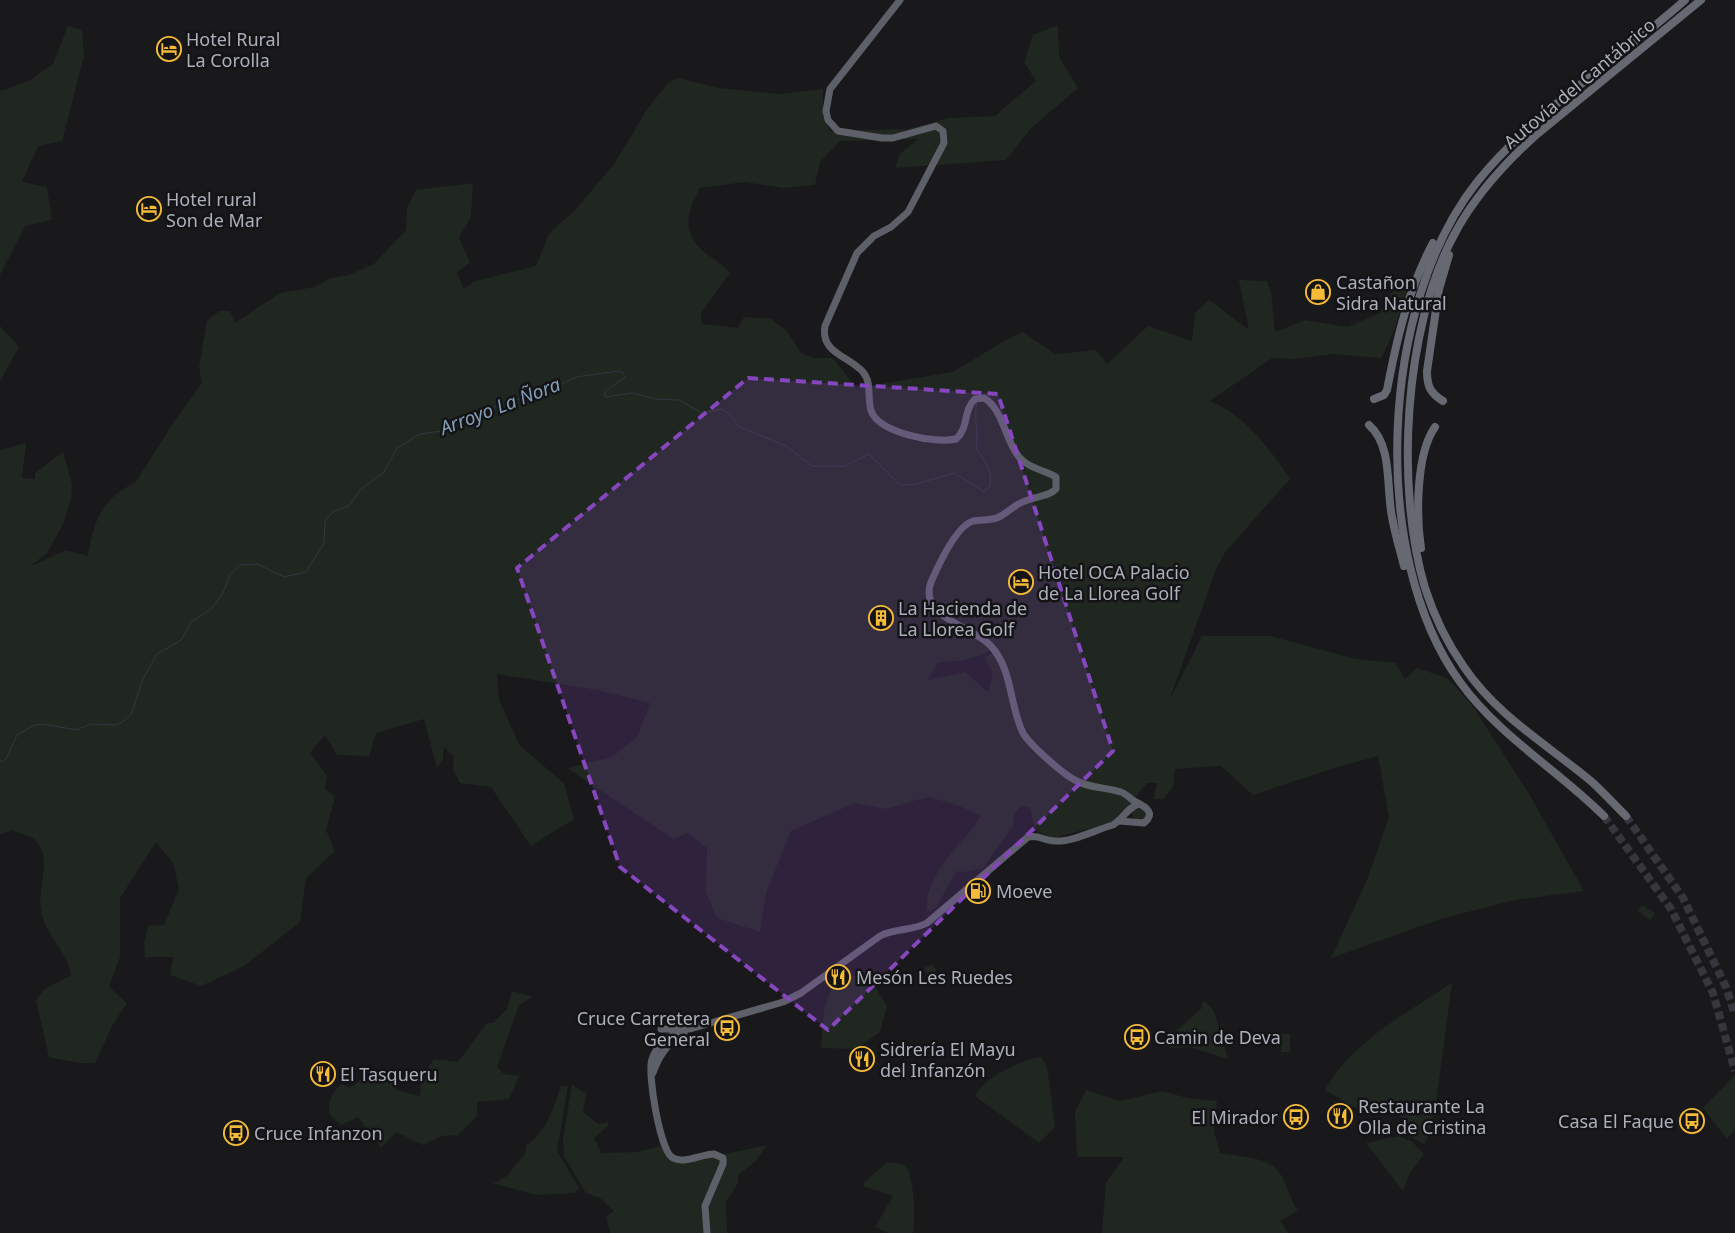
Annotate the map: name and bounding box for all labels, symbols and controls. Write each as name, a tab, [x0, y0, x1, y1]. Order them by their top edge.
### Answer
street label: Autovía del Cantábrico	[1498, 13, 1660, 153]
place label: Hotel Rural La Corolla	[186, 27, 280, 72]
hotel icon: Hotel Rural La Corolla	[156, 36, 182, 62]
place label: Hotel rural Son de Mar	[166, 187, 263, 232]
hotel icon: Hotel rural Son de Mar	[136, 196, 162, 222]
place label: Castañon Sidra Natural	[1336, 270, 1447, 315]
shop icon: Castañon Sidra Natural	[1305, 279, 1331, 305]
water label: Arroyo La Ñora	[434, 371, 564, 442]
place label: Hotel OCA Palacio de La Llorea Golf	[1038, 560, 1190, 605]
hotel icon: Hotel OCA Palacio de La Llorea Golf	[1008, 569, 1034, 595]
place label: La Hacienda de La Llorea Golf	[898, 596, 1027, 641]
building icon: La Hacienda de La Llorea Golf	[868, 605, 894, 631]
fuel station icon: Moeve	[965, 878, 991, 904]
place label: Moeve	[996, 879, 1052, 903]
restaurant icon: Mesón Les Ruedes	[825, 964, 851, 990]
place label: Mesón Les Ruedes	[856, 965, 1013, 989]
place label: Cruce Carretera General	[577, 1006, 710, 1051]
bus stop icon: Cruce Carretera General	[714, 1015, 740, 1041]
bus stop icon: Camin de Deva	[1124, 1024, 1150, 1050]
place label: Camin de Deva	[1154, 1025, 1281, 1049]
place label: Sidrería El Mayu del Infanzón	[880, 1037, 1016, 1082]
restaurant icon: Sidrería El Mayu del Infanzón	[849, 1046, 875, 1072]
restaurant icon: El Tasqueru	[310, 1061, 336, 1087]
place label: El Tasqueru	[340, 1062, 438, 1086]
place label: Restaurante La Olla de Cristina	[1358, 1094, 1486, 1139]
restaurant icon: Restaurante La Olla de Cristina	[1327, 1103, 1353, 1129]
bus stop icon: El Mirador	[1283, 1104, 1309, 1130]
place label: El Mirador	[1191, 1105, 1279, 1129]
bus stop icon: Casa El Faque	[1679, 1108, 1705, 1134]
place label: Casa El Faque	[1558, 1109, 1674, 1133]
bus stop icon: Cruce Infanzon	[223, 1120, 249, 1146]
place label: Cruce Infanzon	[254, 1121, 383, 1145]

